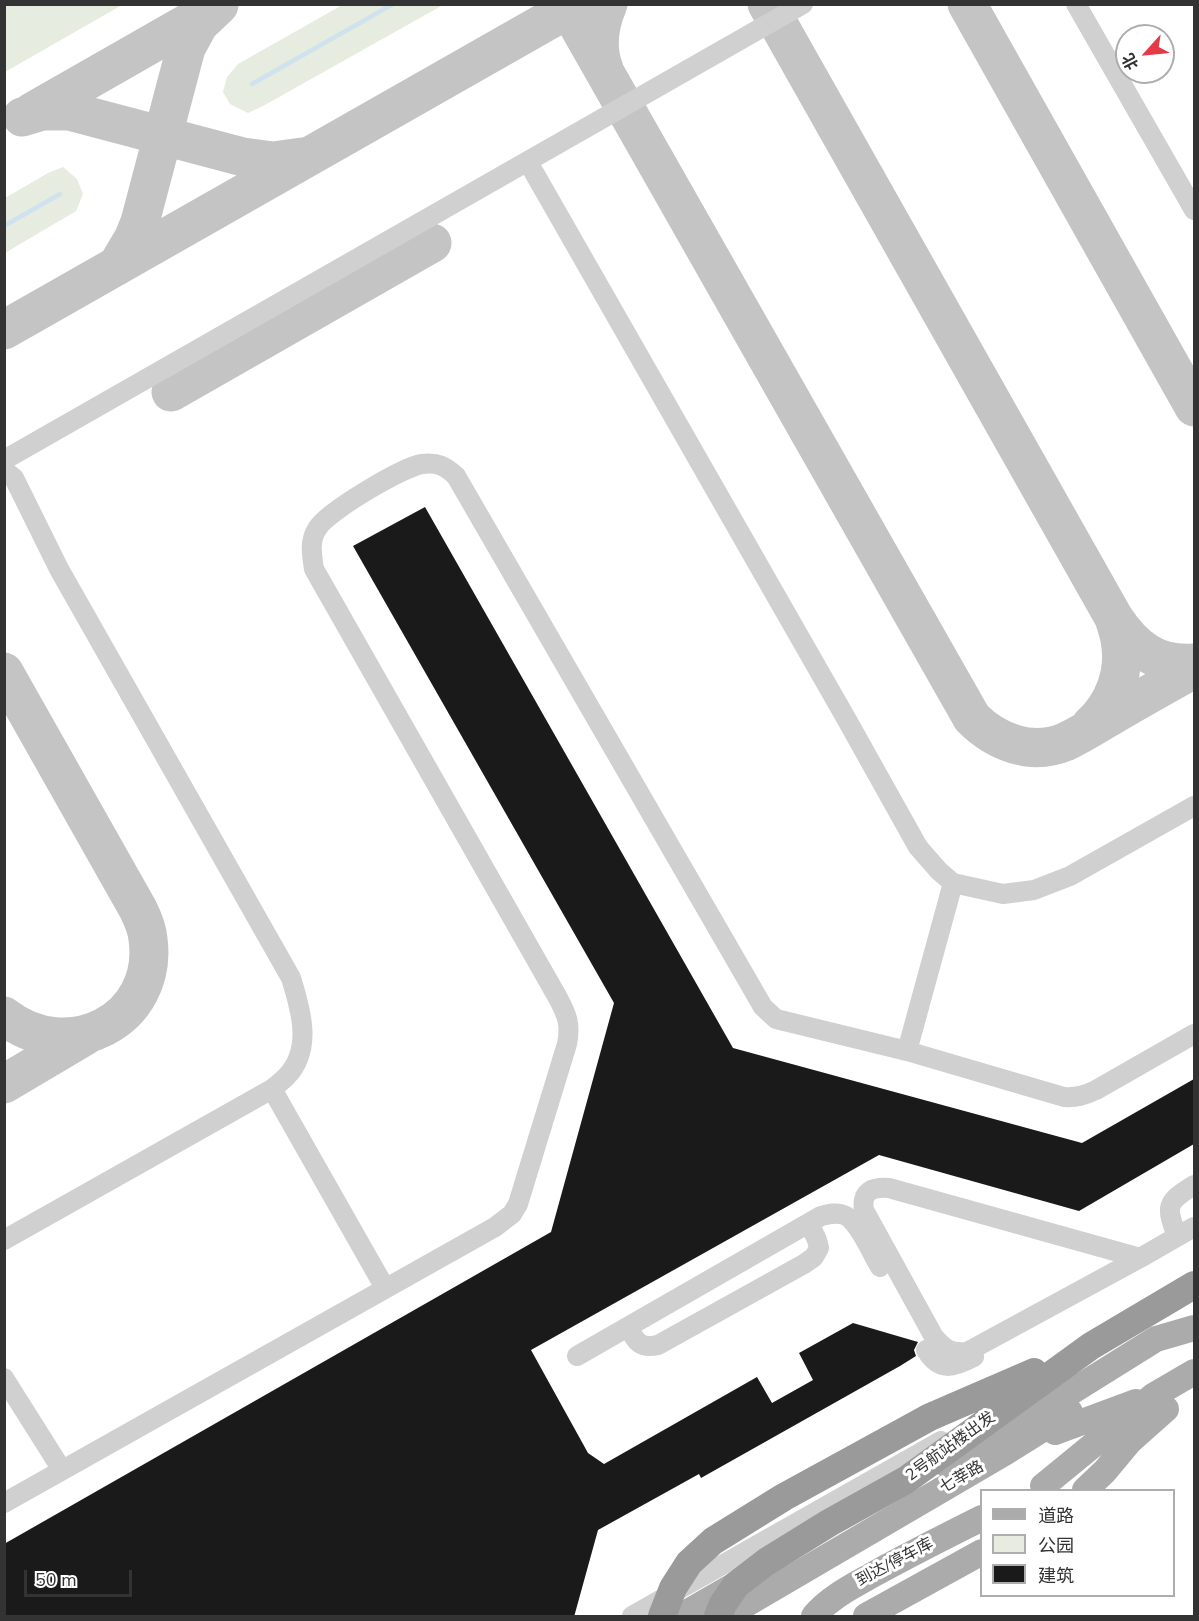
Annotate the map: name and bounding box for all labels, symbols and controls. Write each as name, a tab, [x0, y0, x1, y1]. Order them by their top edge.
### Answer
north arrow	[1115, 24, 1175, 84]
text: 北	[1117, 49, 1144, 73]
street label: 2号航站楼出发	[903, 1408, 999, 1486]
street label: 七莘路	[936, 1458, 988, 1498]
legend	[980, 1489, 1175, 1597]
text: 道路	[1038, 1504, 1074, 1528]
text: 公园	[1038, 1534, 1074, 1558]
street label: 到达/停车库	[853, 1535, 937, 1591]
scale bar	[27, 1558, 135, 1596]
text: 建筑	[1038, 1564, 1074, 1588]
text: 50 m	[35, 1568, 77, 1592]

